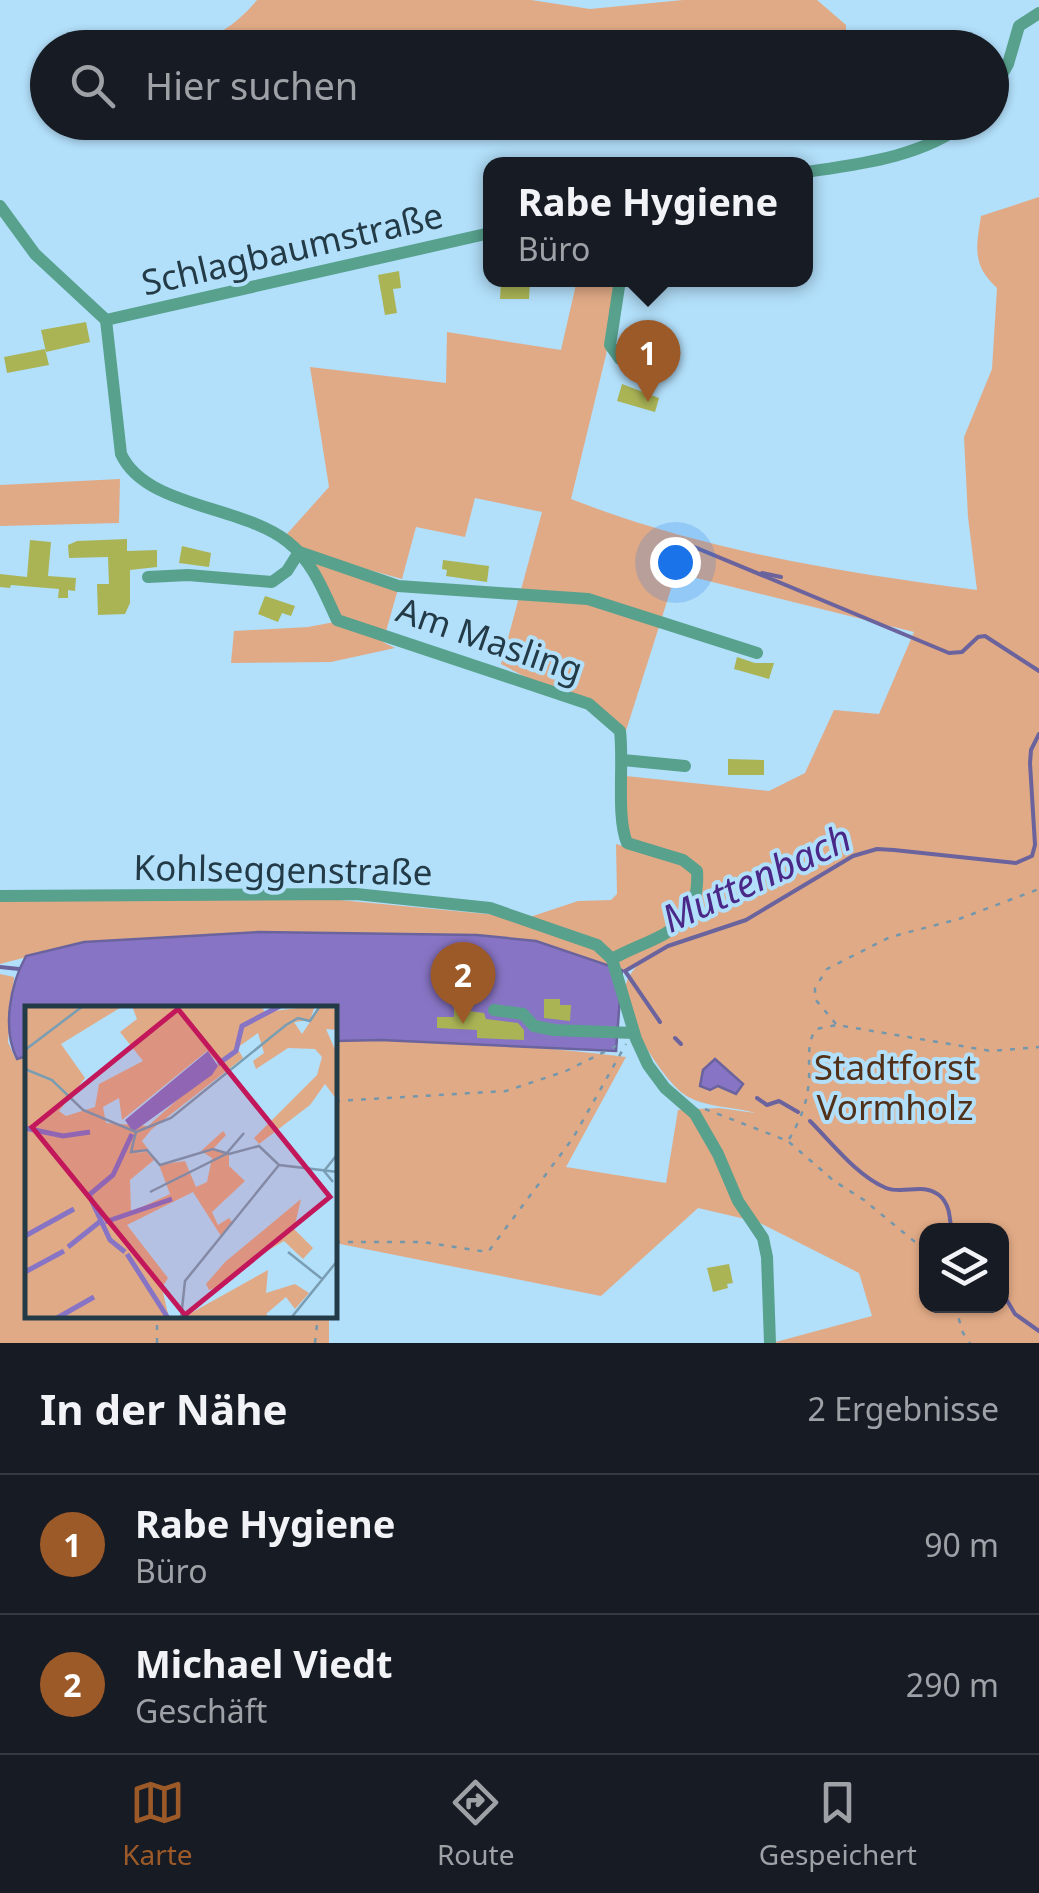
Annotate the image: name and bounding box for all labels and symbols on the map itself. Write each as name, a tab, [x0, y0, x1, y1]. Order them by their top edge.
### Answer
street label: Schlagbaumstraße	[137, 190, 447, 306]
pin: 1	[616, 320, 680, 402]
your location	[650, 537, 701, 588]
street label: Am Masling	[391, 585, 589, 693]
water label: Muttenbach	[653, 811, 859, 943]
street label: Kohlseggenstraße	[133, 843, 433, 895]
pin: 2	[430, 942, 496, 1024]
inset map	[25, 1006, 338, 1318]
park label: Stadtforst Vormholz	[814, 1043, 976, 1130]

